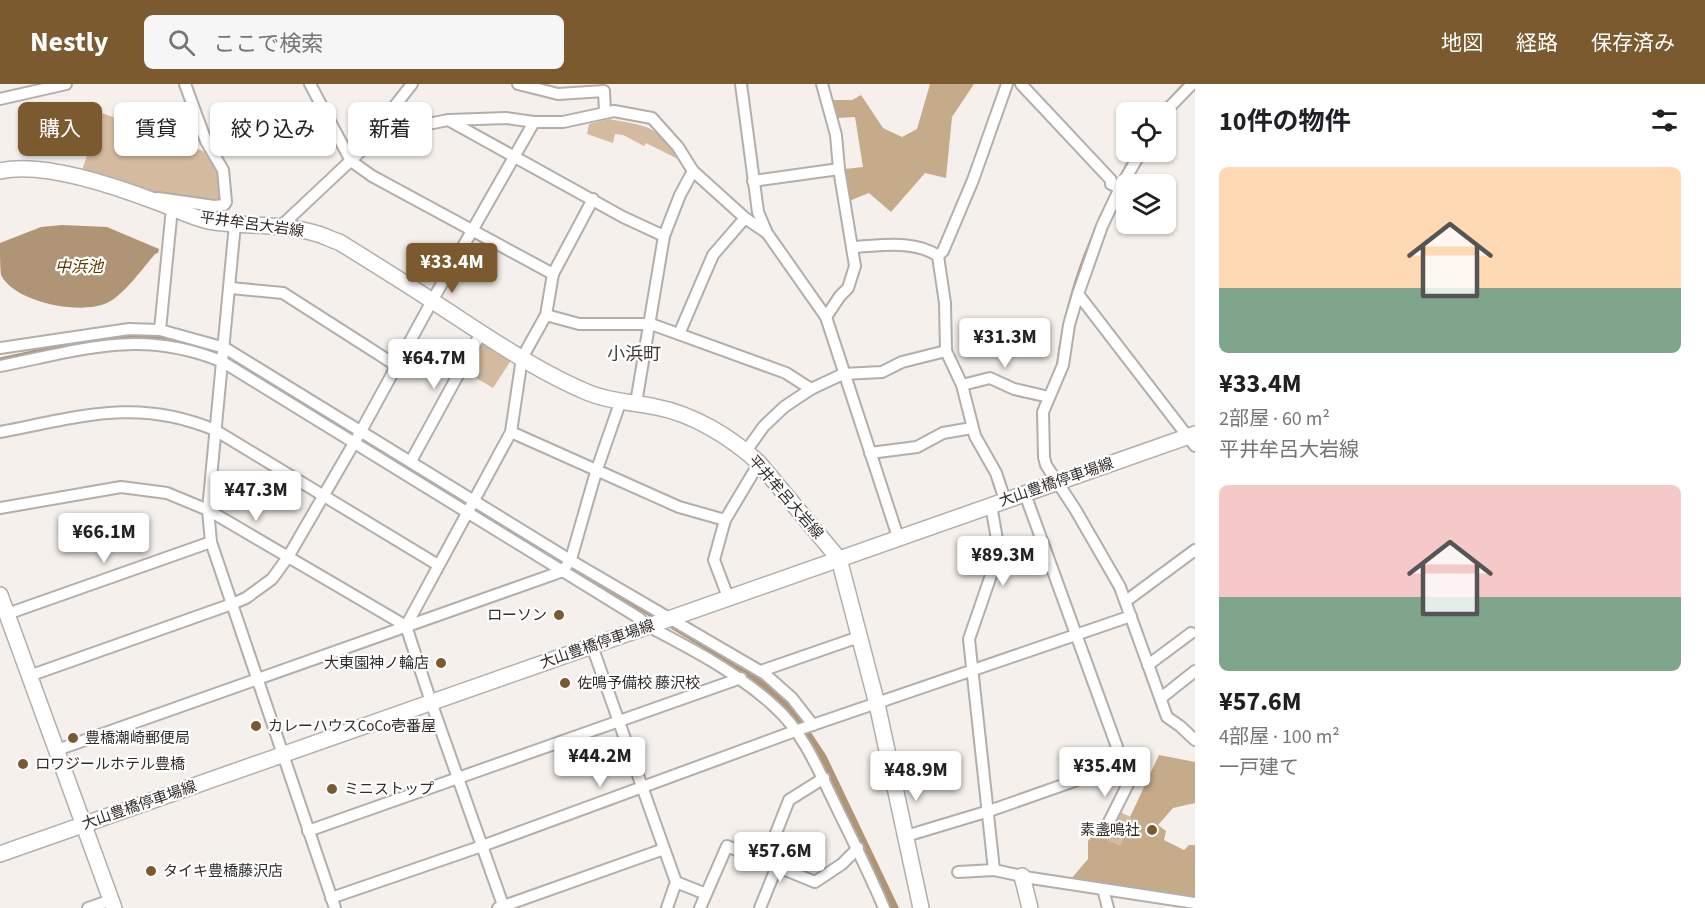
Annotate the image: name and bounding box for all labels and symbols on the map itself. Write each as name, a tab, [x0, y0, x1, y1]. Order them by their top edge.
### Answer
street label: 平井牟呂大岩線	[198, 207, 305, 242]
pin: ¥33.4M	[403, 243, 501, 294]
water label: 中浜池	[55, 256, 105, 278]
pin: ¥31.3M	[956, 318, 1054, 369]
pin: ¥64.7M	[385, 339, 483, 390]
district label: 小浜町	[607, 342, 661, 367]
street label: 平井牟呂大岩線	[743, 451, 828, 544]
street label: 大山豊橋停車場線	[996, 453, 1116, 512]
pin: ¥47.3M	[207, 471, 305, 522]
pin: ¥66.1M	[55, 513, 153, 564]
pin: ¥89.3M	[954, 536, 1052, 587]
place label: ローソン	[487, 605, 547, 626]
marker: ローソン	[552, 608, 566, 622]
street label: 大山豊橋停車場線	[537, 615, 657, 674]
place label: 大東園神ノ輪店	[324, 653, 429, 674]
marker: 大東園神ノ輪店	[434, 656, 448, 670]
place label: 佐鳴予備校 藤沢校	[577, 673, 700, 694]
marker: 佐鳴予備校 藤沢校	[558, 676, 572, 690]
place label: カレーハウスCoCo壱番屋	[268, 716, 436, 737]
marker: カレーハウスCoCo壱番屋	[249, 719, 263, 733]
place label: 豊橋潮崎郵便局	[85, 728, 190, 749]
marker: 豊橋潮崎郵便局	[66, 731, 80, 745]
pin: ¥44.2M	[551, 737, 649, 788]
pin: ¥35.4M	[1056, 747, 1154, 798]
pin: ¥48.9M	[867, 751, 965, 802]
place label: ロワジールホテル豊橋	[35, 754, 185, 775]
marker: ロワジールホテル豊橋	[16, 757, 30, 771]
street label: 大山豊橋停車場線	[79, 776, 199, 835]
place label: ミニストップ	[344, 779, 434, 800]
marker: ミニストップ	[325, 782, 339, 796]
place label: 素盞鳴社	[1080, 820, 1140, 841]
marker: 素盞鳴社	[1145, 823, 1159, 837]
pin: ¥57.6M	[731, 832, 829, 883]
place label: タイキ豊橋藤沢店	[163, 861, 283, 882]
marker: タイキ豊橋藤沢店	[144, 864, 158, 878]

